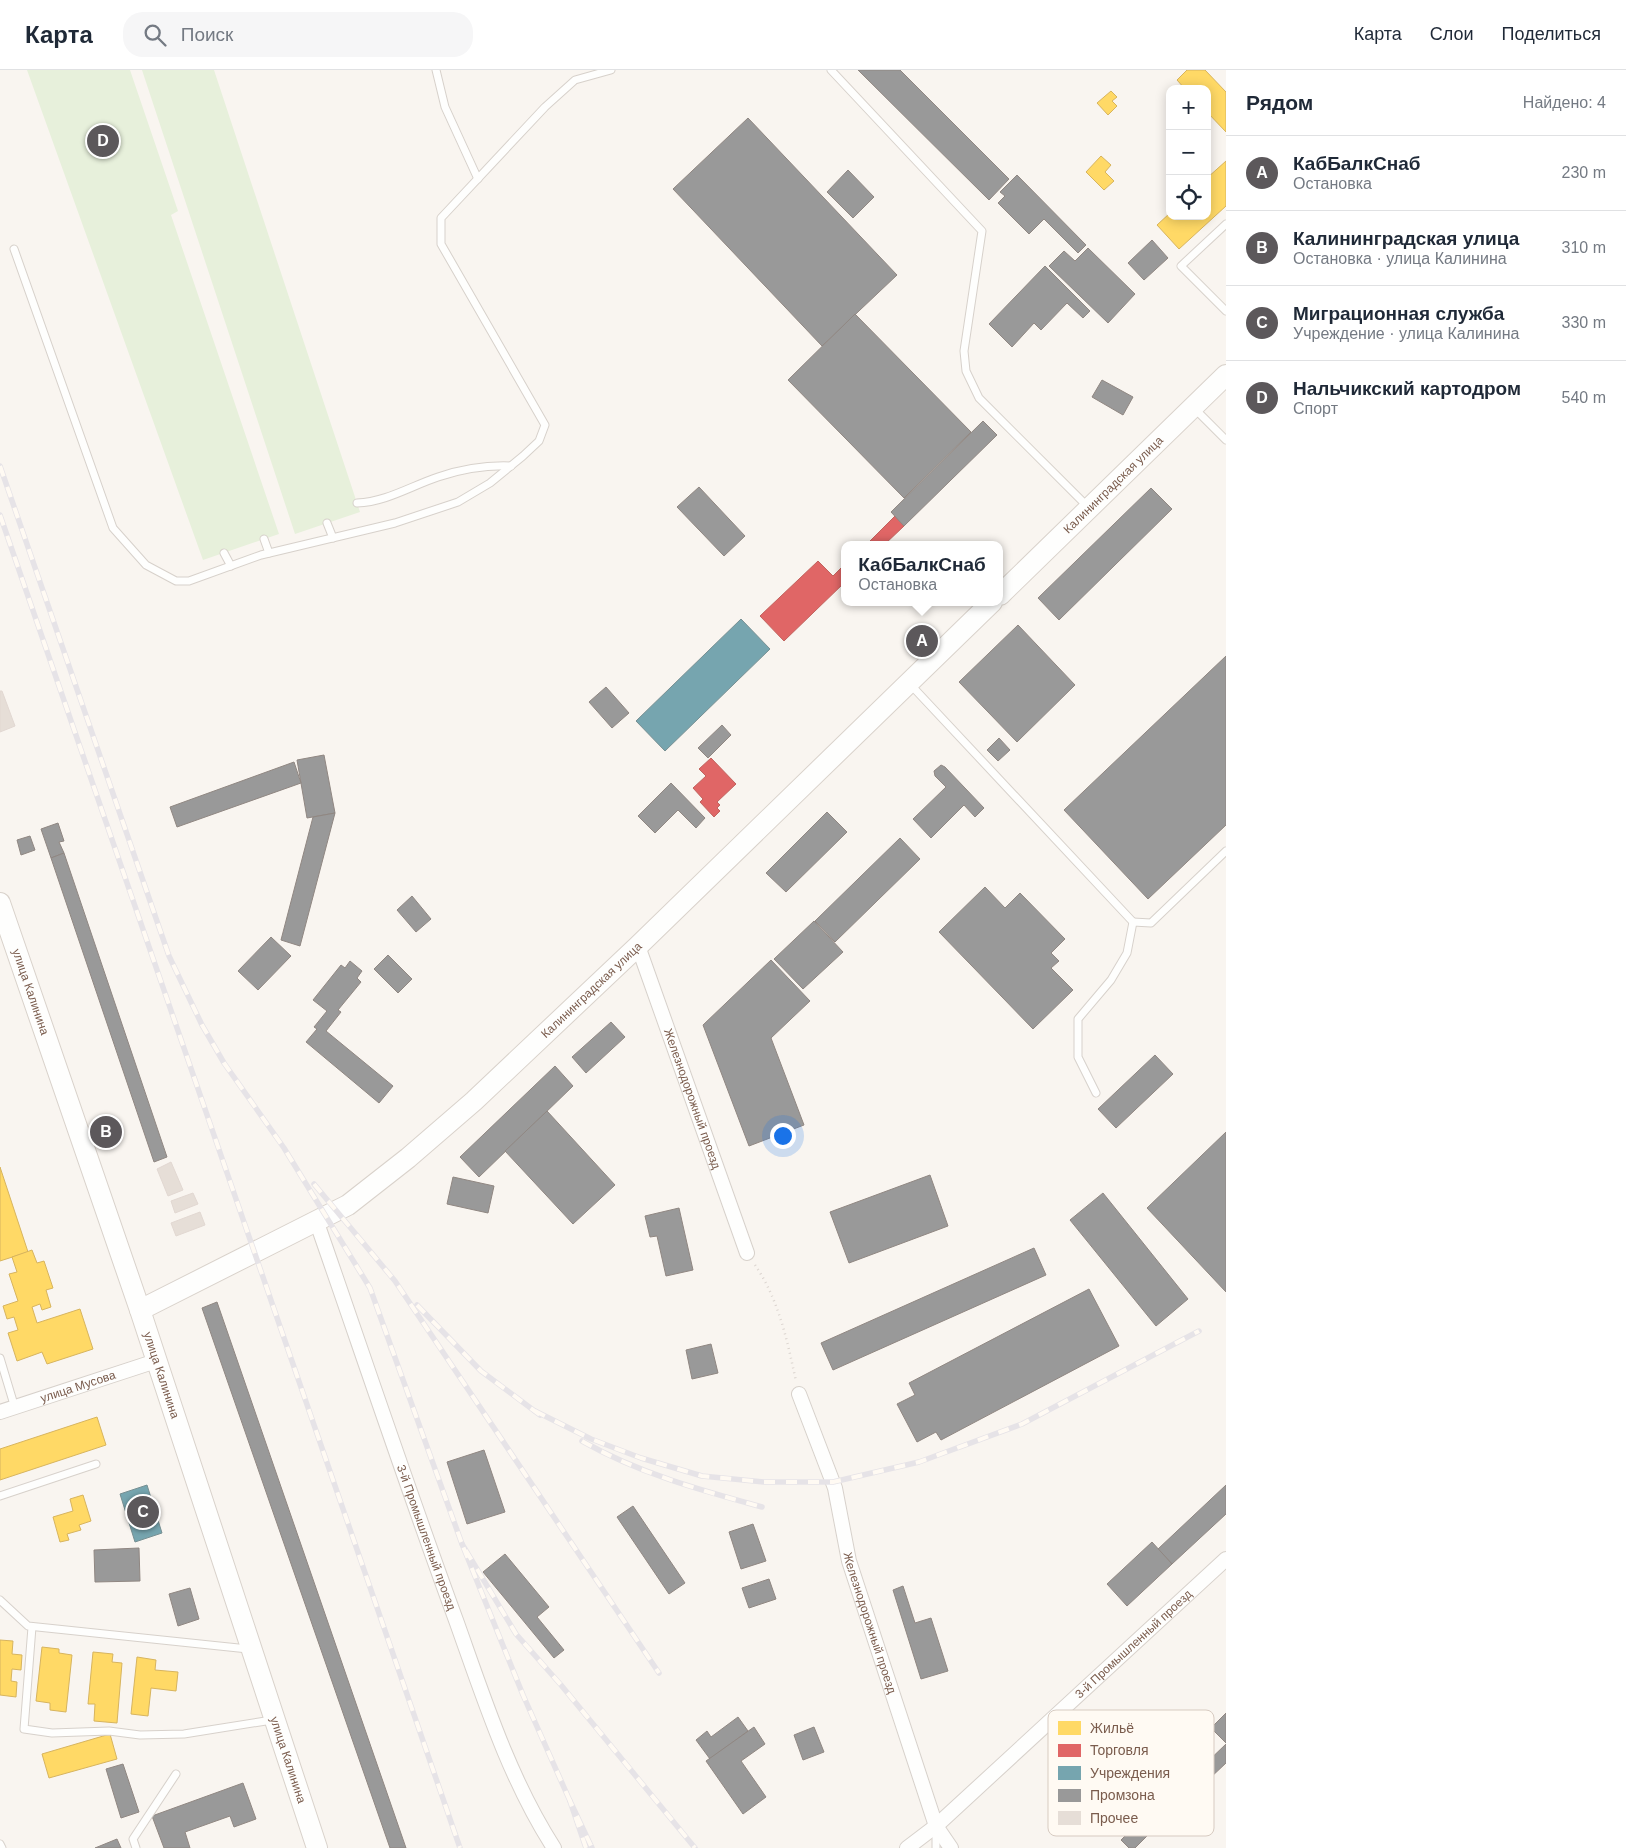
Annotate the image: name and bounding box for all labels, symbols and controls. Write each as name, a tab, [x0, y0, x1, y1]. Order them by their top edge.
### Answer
search box	[123, 12, 473, 57]
text: Карта	[25, 21, 93, 48]
icon: search	[141, 21, 169, 49]
text: Поиск	[181, 24, 233, 45]
text: Карта	[1354, 24, 1402, 44]
text: Слои	[1430, 24, 1474, 44]
text: Поделиться	[1502, 24, 1601, 44]
map controls	[1166, 85, 1211, 220]
button: +	[1166, 85, 1211, 130]
text: Рядом	[1246, 91, 1313, 114]
text: Найдено: 4	[1523, 94, 1606, 111]
pin: D	[87, 122, 119, 160]
button: −	[1166, 130, 1211, 175]
text: КабБалкСнаб	[1293, 153, 1420, 174]
text: A	[1256, 164, 1268, 181]
text: 230 m	[1562, 164, 1606, 181]
button: locate	[1166, 175, 1211, 220]
text: Остановка	[1293, 175, 1372, 192]
text: Калининградская улица	[1293, 228, 1519, 249]
text: B	[1256, 239, 1268, 256]
text: 310 m	[1562, 239, 1606, 256]
text: Остановка · улица Калинина	[1293, 250, 1507, 267]
text: Миграционная служба	[1293, 303, 1504, 324]
text: C	[1256, 314, 1268, 331]
text: 330 m	[1562, 314, 1606, 331]
text: Учреждение · улица Калинина	[1293, 325, 1519, 342]
text: Нальчикский картодром	[1293, 378, 1521, 399]
text: D	[1256, 389, 1268, 406]
text: 540 m	[1562, 389, 1606, 406]
text: Спорт	[1293, 400, 1338, 417]
street label: Калининградская улица	[1061, 433, 1166, 536]
popup	[841, 541, 1003, 606]
text: КабБалкСнаб	[858, 554, 986, 575]
text: Остановка	[858, 576, 937, 593]
pin: A	[906, 622, 938, 660]
street label: Калининградская улица	[538, 939, 645, 1041]
street label: улица Калинина	[9, 947, 52, 1037]
street label: Железнодорожный проезд	[661, 1027, 724, 1171]
pin: B	[90, 1113, 122, 1151]
your location	[770, 1123, 796, 1149]
street label: улица Калинина	[141, 1330, 182, 1421]
street label: улица Мусова	[39, 1368, 118, 1405]
street label: 3-й Промышленный проезд	[394, 1463, 459, 1612]
pin: C	[127, 1493, 159, 1531]
street label: Железнодорожный проезд	[840, 1551, 899, 1695]
street label: 3-й Промышленный проезд	[1072, 1587, 1195, 1701]
legend	[1048, 1710, 1214, 1836]
street label: улица Калинина	[267, 1715, 309, 1805]
text: Жильё	[1090, 1720, 1134, 1736]
text: Торговля	[1090, 1742, 1148, 1758]
text: Учреждения	[1090, 1765, 1170, 1781]
text: Промзона	[1090, 1787, 1155, 1803]
text: Прочее	[1090, 1810, 1138, 1826]

